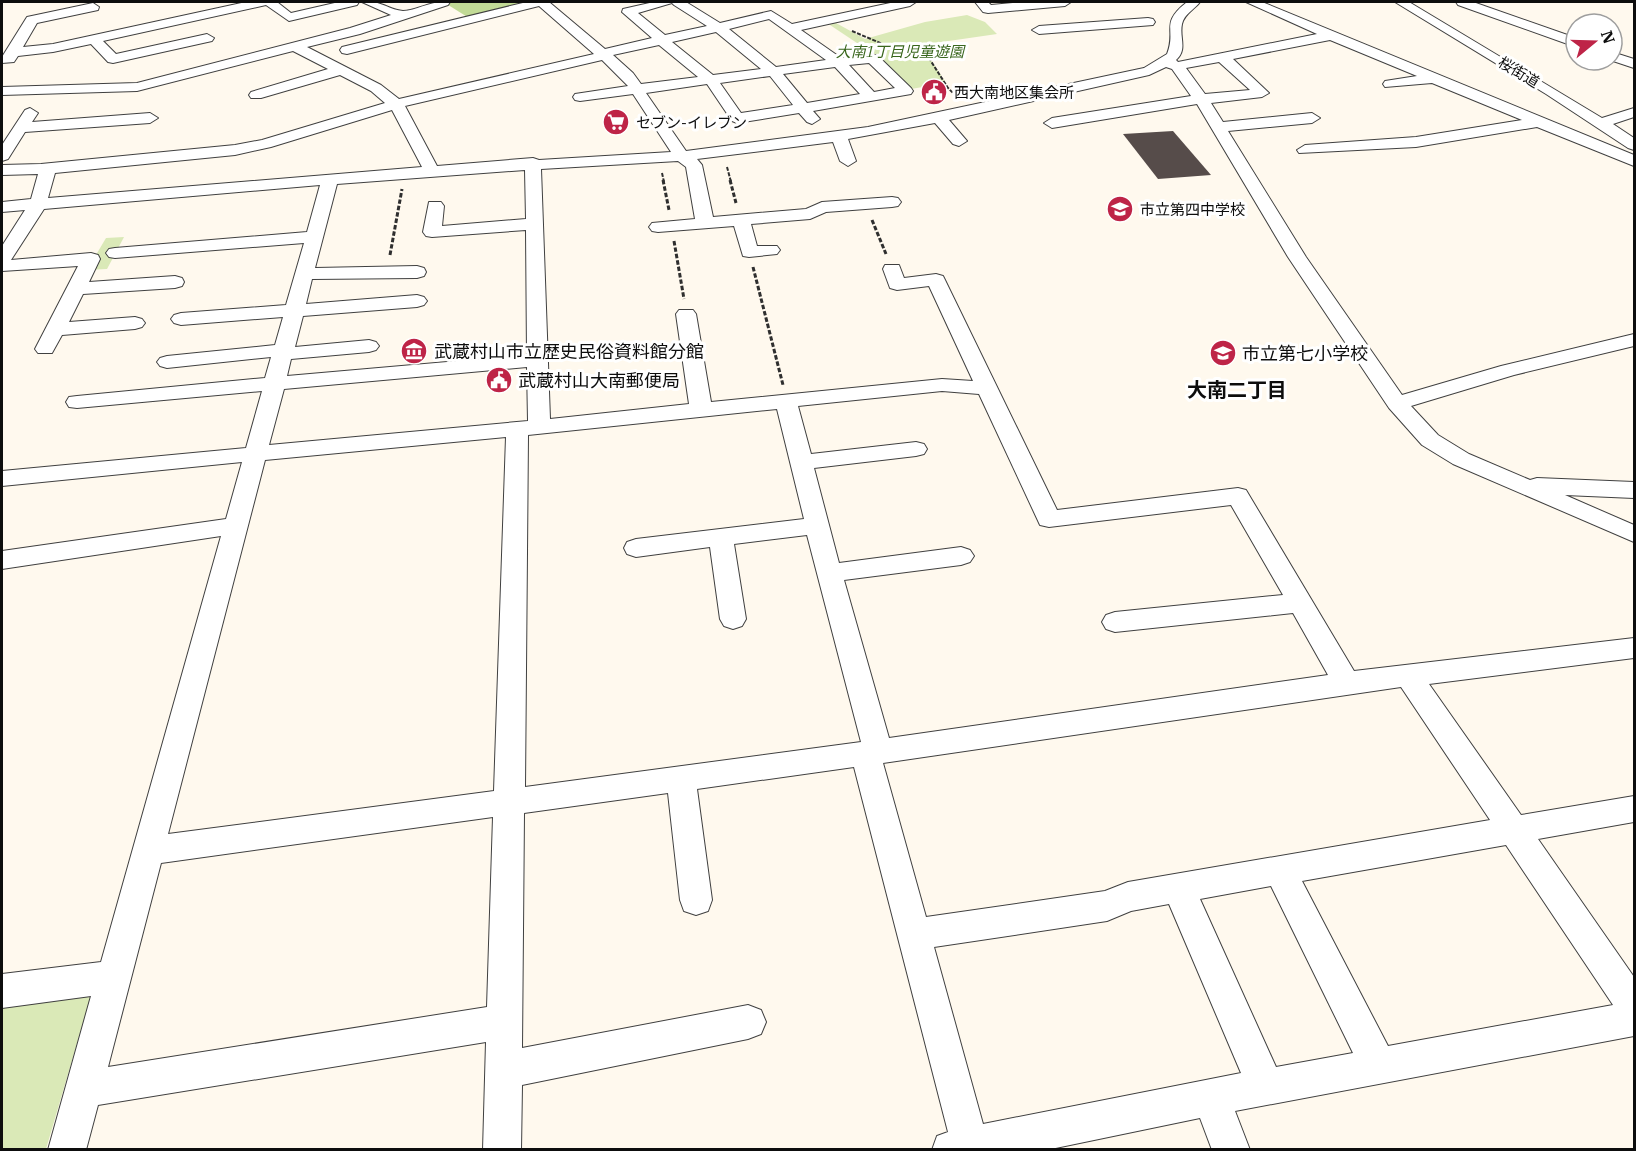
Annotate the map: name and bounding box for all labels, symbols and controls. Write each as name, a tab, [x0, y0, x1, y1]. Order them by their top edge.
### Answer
north arrow	[1564, 12, 1624, 72]
text: N	[1597, 28, 1620, 46]
park label: 大南1丁目児童遊園	[836, 42, 966, 61]
street label: 桜街道	[1495, 52, 1543, 92]
public building icon: 西大南地区集会所	[919, 77, 949, 107]
place label: 西大南地区集会所	[954, 83, 1074, 102]
supermarket icon: セブン-イレブン	[601, 107, 631, 137]
place label: セブン-イレブン	[636, 113, 747, 132]
school or university icon: 市立第四中学校	[1105, 194, 1135, 224]
place label: 市立第四中学校	[1140, 200, 1245, 219]
museum icon: 武蔵村山市立歴史民俗資料館分館	[399, 336, 429, 366]
school or university icon: 市立第七小学校	[1208, 338, 1238, 368]
place label: 武蔵村山市立歴史民俗資料館分館	[434, 340, 704, 363]
place label: 市立第七小学校	[1242, 342, 1368, 365]
public building icon: 武蔵村山大南郵便局	[484, 365, 514, 395]
place label: 武蔵村山大南郵便局	[518, 369, 680, 392]
district label: 大南二丁目	[1187, 376, 1287, 403]

